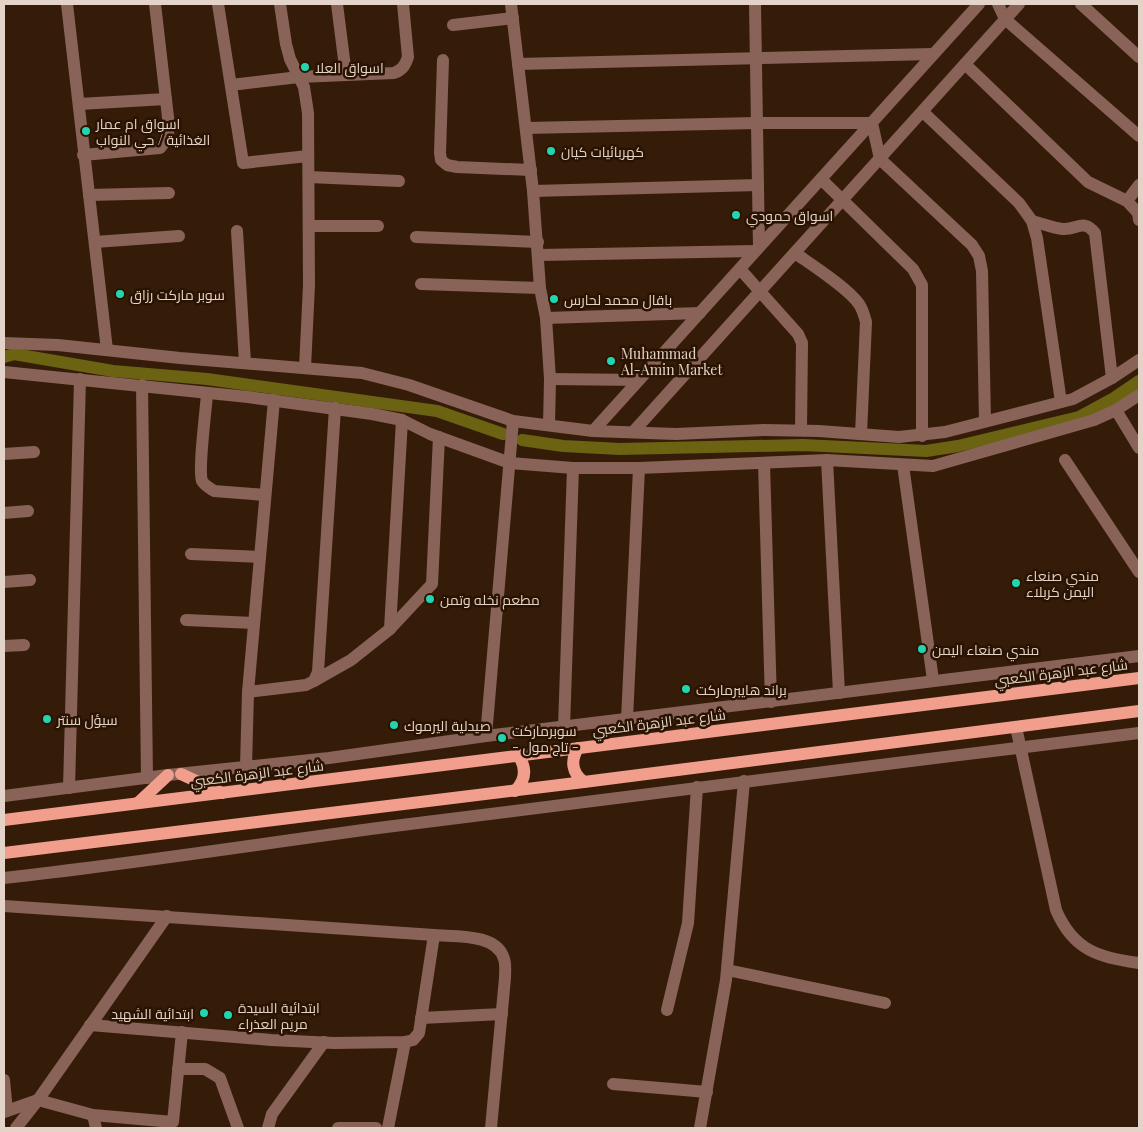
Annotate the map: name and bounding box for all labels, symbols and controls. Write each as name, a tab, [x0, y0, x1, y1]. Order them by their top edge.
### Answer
place label: اسواق العلا	[315, 58, 384, 77]
marker: اسواق العلا	[299, 61, 311, 73]
place label: اسواق ام عمار الغذائية / حي النواب	[95, 114, 210, 152]
marker: اسواق ام عمار الغذائية / حي النواب	[80, 125, 92, 137]
place label: كهربائيات كيان	[561, 142, 644, 161]
marker: كهربائيات كيان	[545, 145, 557, 157]
place label: اسواق حمودي	[746, 206, 833, 228]
marker: اسواق حمودي	[730, 209, 742, 221]
place label: سوبر ماركت رزاق	[130, 285, 225, 304]
marker: سوبر ماركت رزاق	[114, 288, 126, 300]
place label: باقال محمد لحارس	[564, 290, 672, 309]
marker: باقال محمد لحارس	[548, 293, 560, 305]
place label: Muhammad Al-Amin Market	[620, 344, 723, 379]
marker: Muhammad Al-Amin Market	[605, 355, 617, 367]
place label: مندي صنعاء اليمن كربلاء	[1026, 566, 1099, 601]
marker: مندي صنعاء اليمن كربلاء	[1010, 577, 1022, 589]
place label: مطعم نخله وتمن	[440, 590, 540, 610]
marker: مطعم نخله وتمن	[424, 593, 436, 605]
place label: مندي صنعاء اليمن	[932, 640, 1039, 662]
marker: مندي صنعاء اليمن	[916, 643, 928, 655]
street label: شارع عبد الزهرة الكعبي	[993, 654, 1129, 693]
place label: براند هايبرماركت	[696, 680, 787, 699]
marker: براند هايبرماركت	[680, 683, 692, 695]
street label: شارع عبد الزهرة الكعبي	[591, 704, 727, 743]
place label: سيؤل سنتر	[56, 710, 118, 729]
marker: سيؤل سنتر	[41, 713, 53, 725]
place label: صيدلية اليرموك	[404, 716, 491, 735]
marker: صيدلية اليرموك	[388, 719, 400, 731]
place label: سوبرماركت - تاج مول -	[512, 721, 579, 756]
marker: سوبرماركت - تاج مول -	[496, 732, 508, 744]
street label: شارع عبد الزهرة الكعبي	[189, 755, 325, 794]
place label: ابتدائية السيدة مريم العذراء	[238, 998, 320, 1034]
place label: ابتدائية الشهيد	[111, 1004, 194, 1023]
marker: ابتدائية الشهيد	[198, 1007, 210, 1019]
marker: ابتدائية السيدة مريم العذراء	[222, 1009, 234, 1021]

